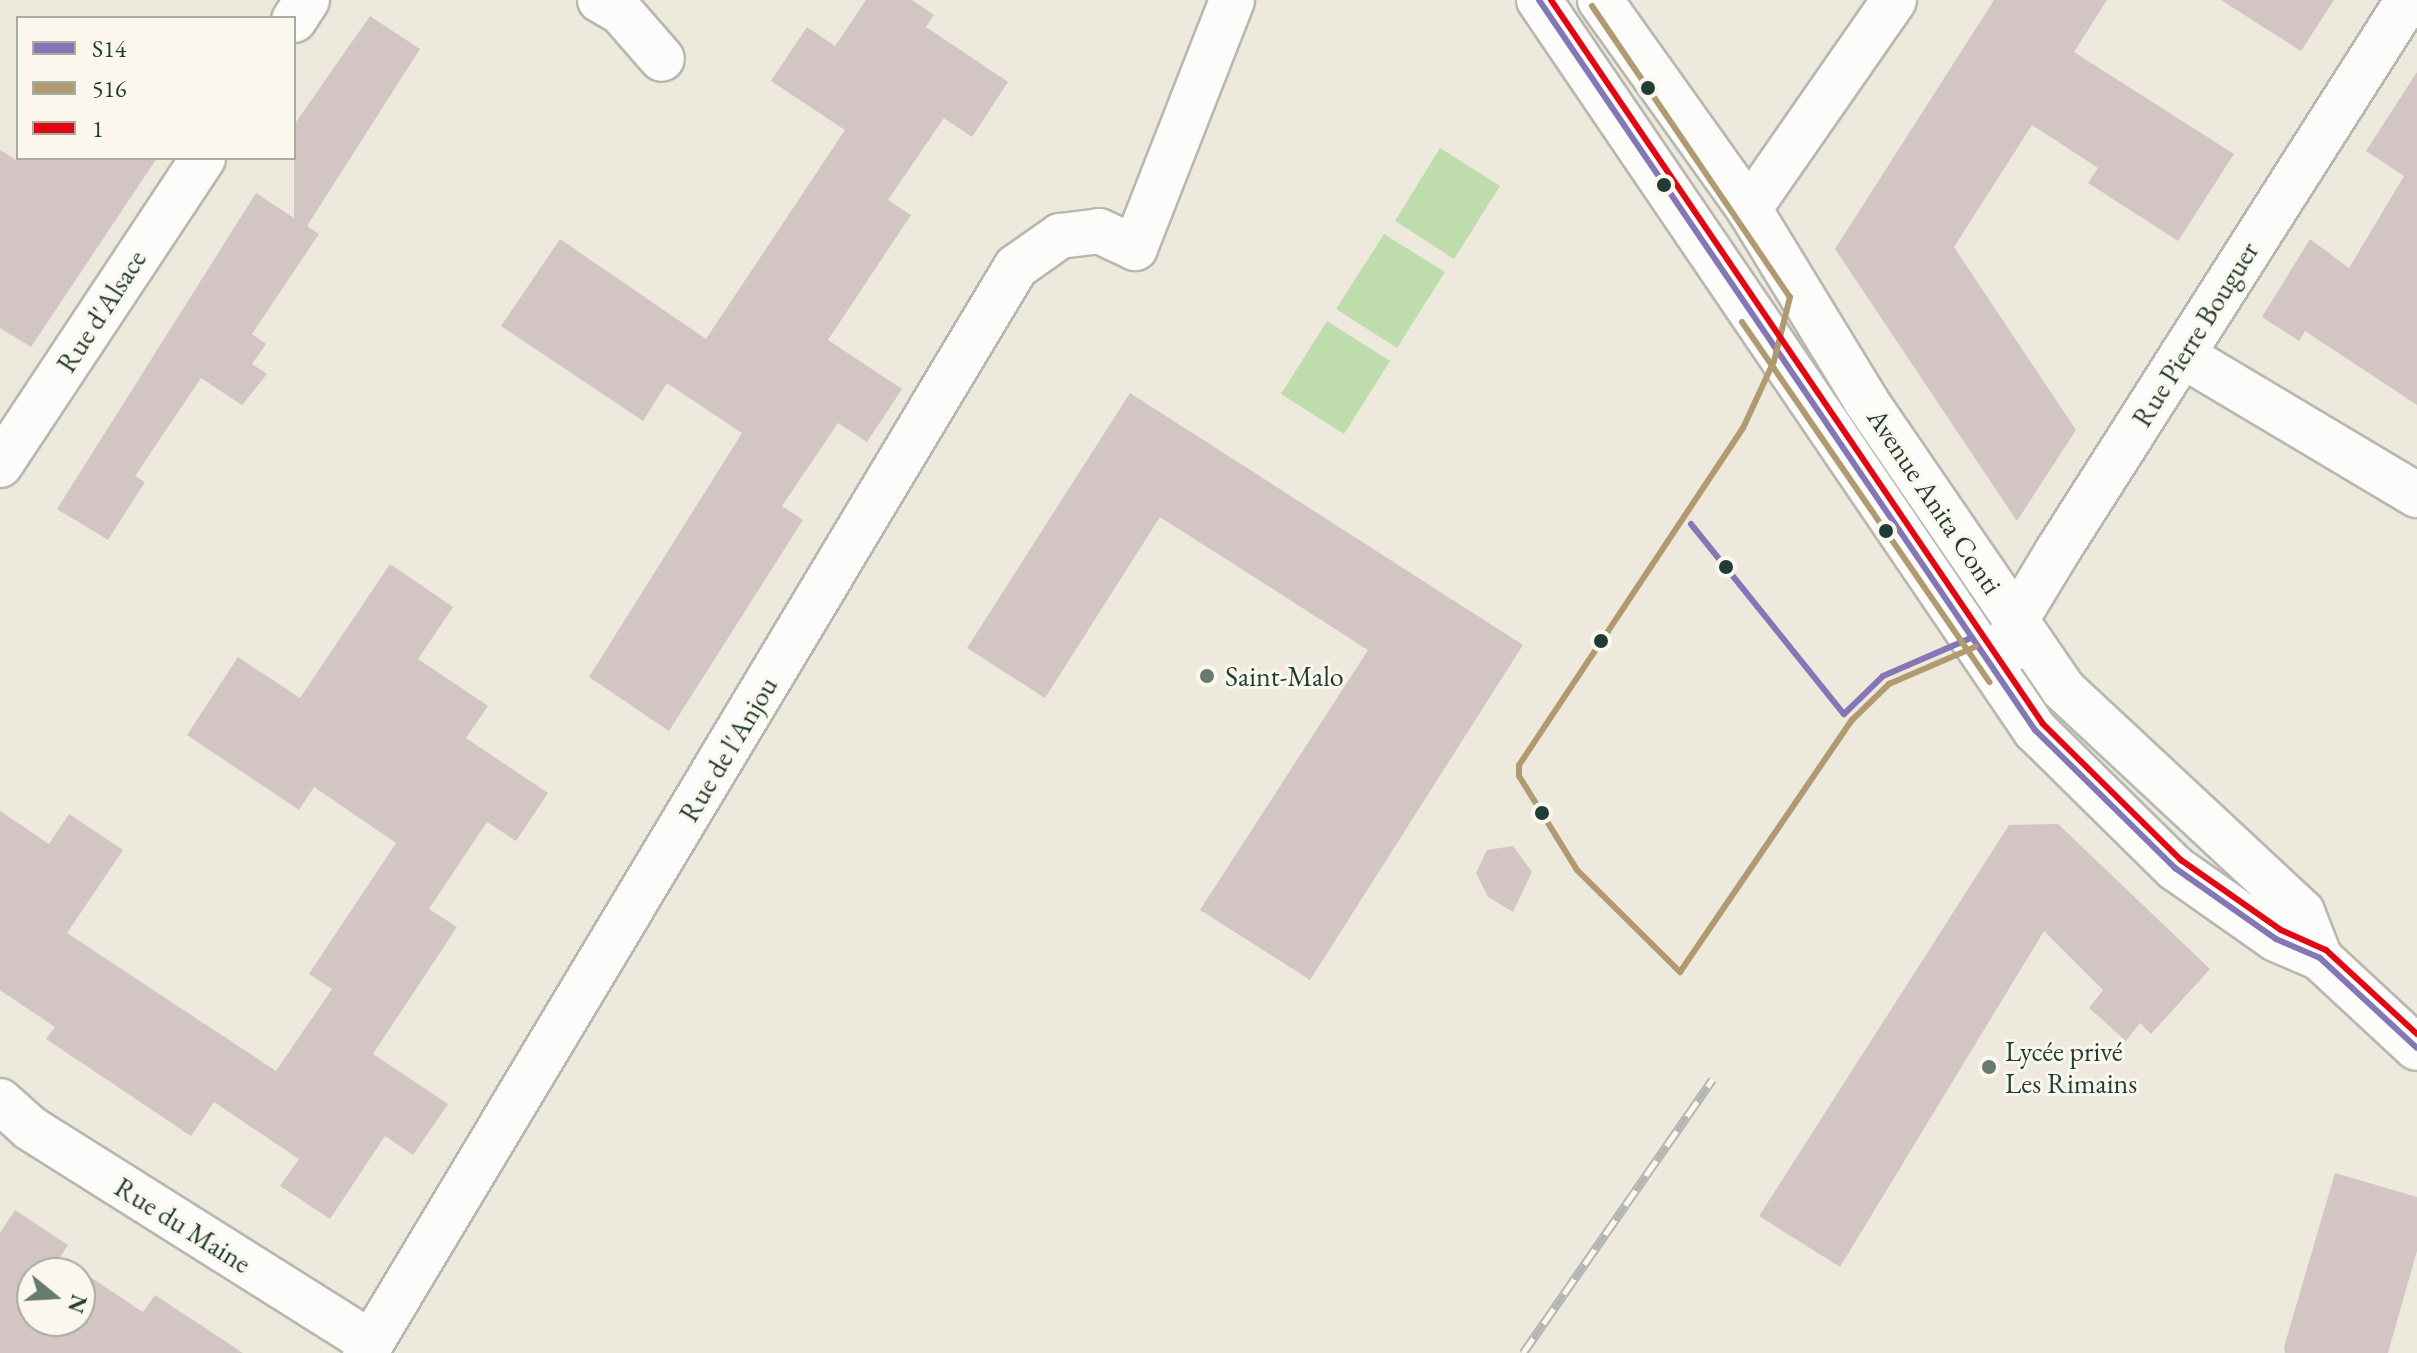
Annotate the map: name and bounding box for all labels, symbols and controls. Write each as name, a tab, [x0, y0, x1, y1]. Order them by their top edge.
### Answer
legend	[16, 16, 296, 160]
text: S14	[92, 33, 126, 64]
text: 516	[92, 73, 127, 104]
unlabelled marker	[1640, 80, 1656, 96]
text: 1	[92, 113, 104, 144]
unlabelled marker	[1656, 177, 1672, 193]
street label: Rue Pierre Bouguer	[2125, 235, 2265, 433]
street label: Rue d'Alsace	[49, 244, 153, 378]
street label: Avenue Anita Conti	[1860, 402, 2010, 600]
unlabelled marker	[1878, 523, 1894, 539]
unlabelled marker	[1718, 559, 1734, 575]
unlabelled marker	[1593, 633, 1609, 649]
place label: Saint-Malo	[1225, 659, 1344, 693]
marker: Saint-Malo	[1196, 665, 1218, 687]
street label: Rue de l'Anjou	[672, 670, 784, 828]
unlabelled marker	[1534, 805, 1550, 821]
place label: Lycée privé Les Rimains	[2005, 1034, 2137, 1100]
marker: Lycée privé Les Rimains	[1980, 1058, 1998, 1076]
street label: Rue du Maine	[109, 1170, 257, 1280]
north arrow	[16, 1257, 96, 1337]
text: N	[61, 1291, 94, 1317]

